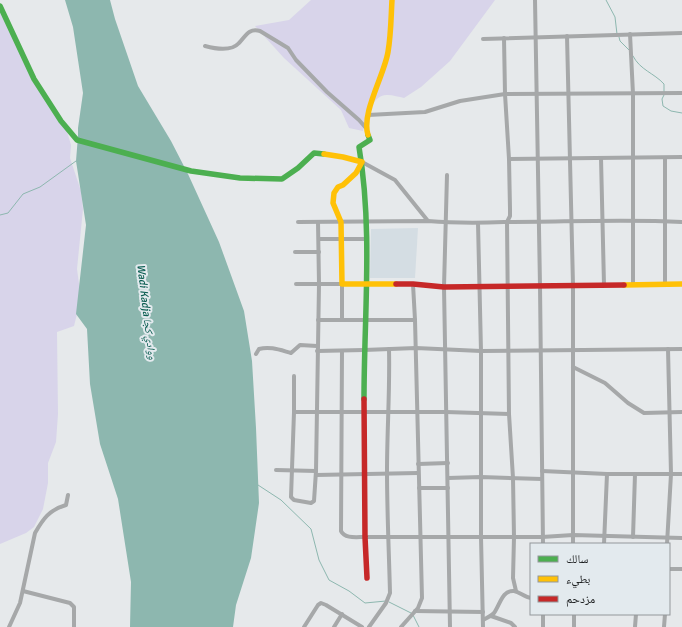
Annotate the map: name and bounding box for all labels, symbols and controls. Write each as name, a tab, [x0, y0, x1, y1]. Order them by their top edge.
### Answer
water label: Wadi Kadja ووادي كجا	[132, 264, 159, 361]
legend	[530, 543, 670, 615]
text: سالك	[566, 552, 588, 567]
text: بطيء	[566, 572, 590, 589]
text: مزدحم	[566, 592, 595, 607]

